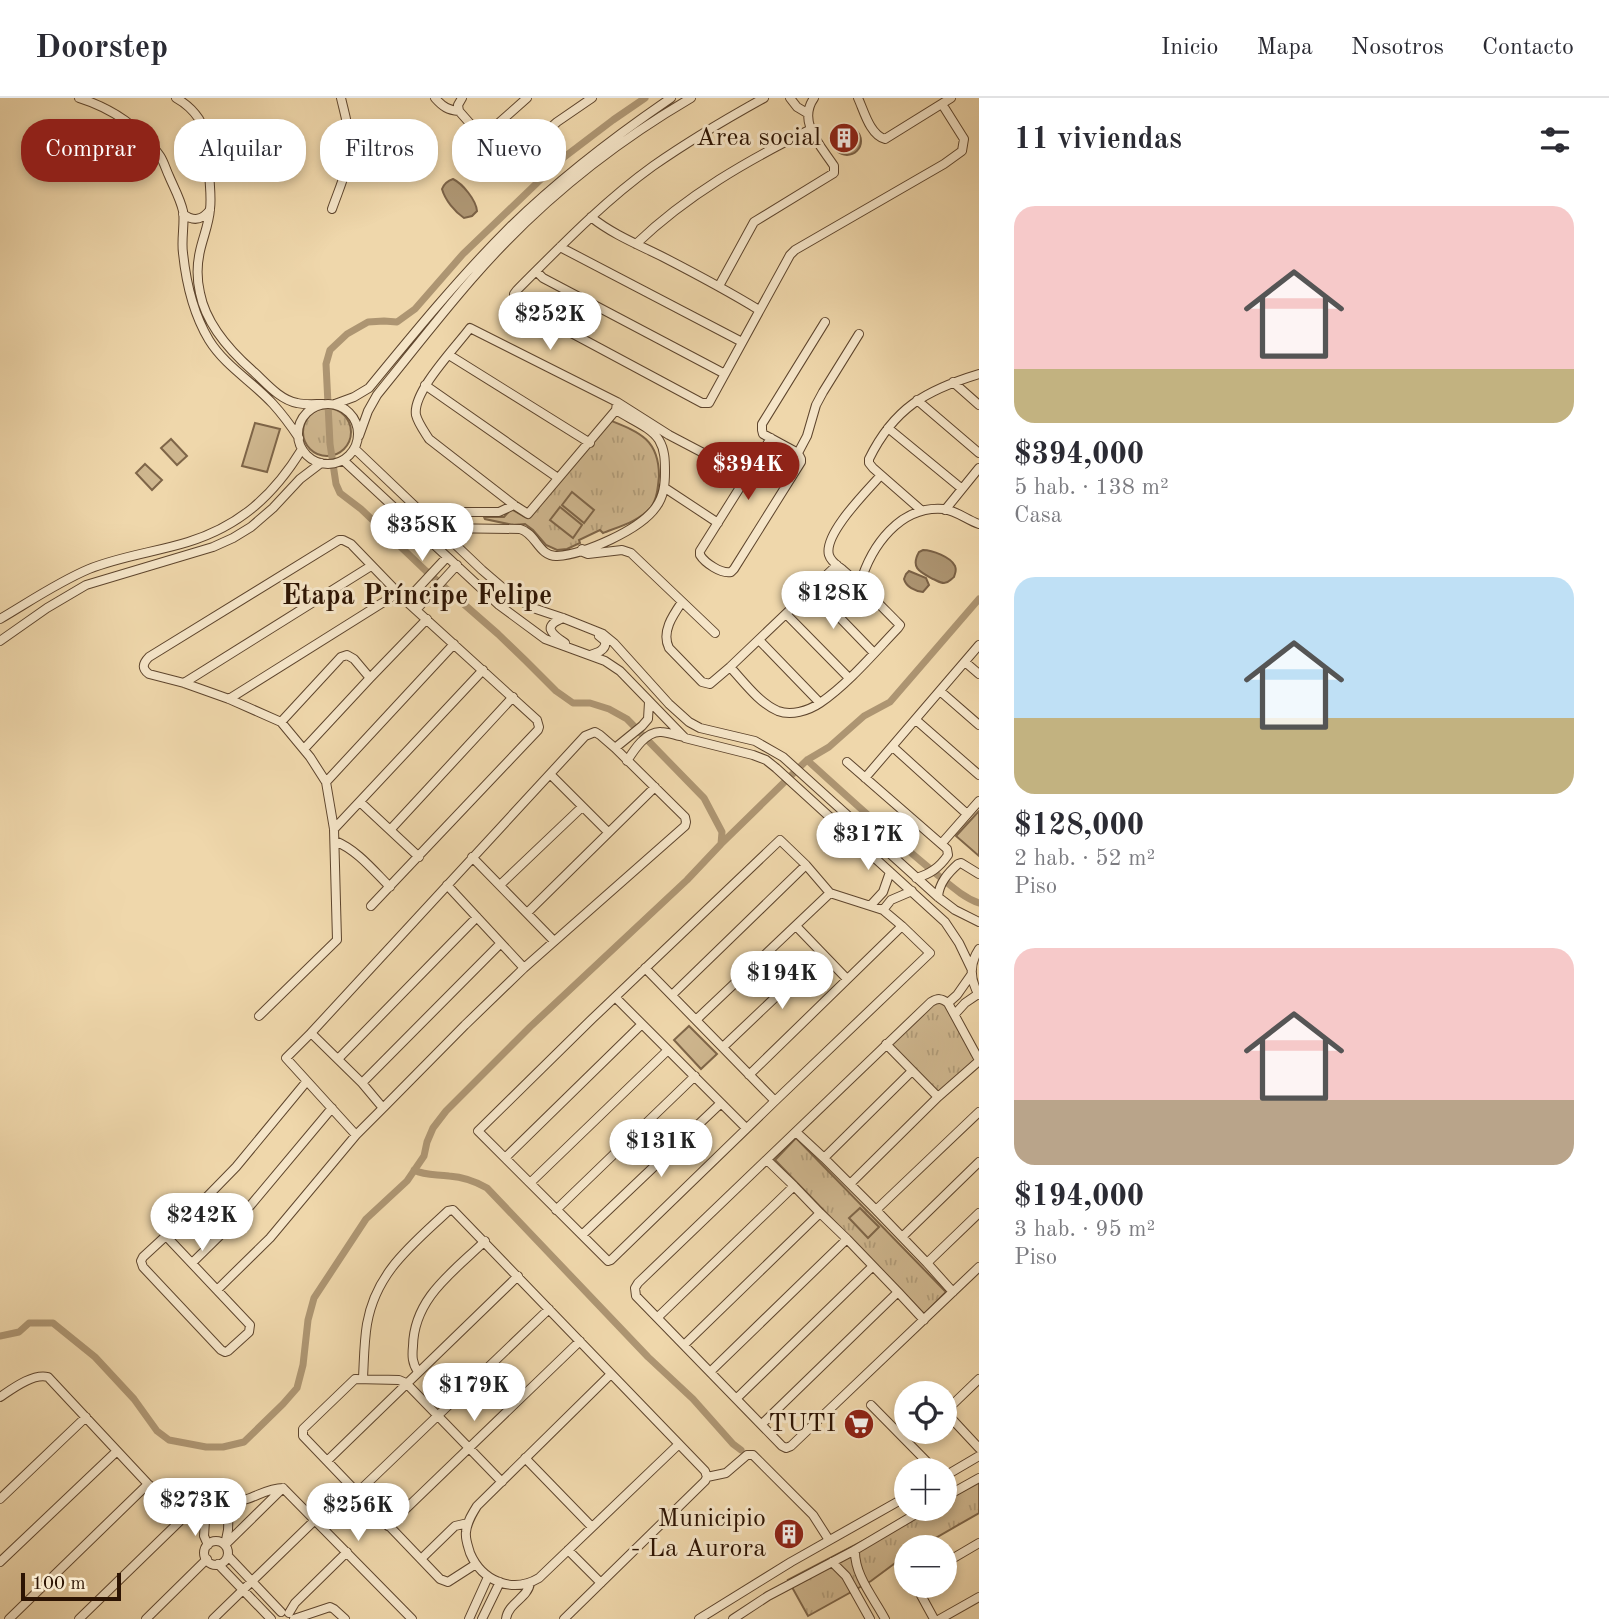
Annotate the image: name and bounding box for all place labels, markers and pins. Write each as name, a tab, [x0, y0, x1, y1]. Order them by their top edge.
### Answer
building icon: Area social	[827, 121, 861, 155]
place label: Area social	[696, 125, 821, 151]
pin: $252K	[501, 292, 599, 352]
pin: $394K	[699, 442, 797, 502]
pin: $358K	[373, 504, 471, 563]
pin: $128K	[784, 572, 882, 631]
pin: $317K	[819, 812, 917, 872]
pin: $194K	[733, 951, 831, 1011]
pin: $131K	[612, 1119, 710, 1179]
pin: $242K	[153, 1194, 251, 1253]
pin: $179K	[425, 1364, 523, 1423]
supermarket icon: TUTI	[842, 1407, 876, 1441]
place label: TUTI	[768, 1411, 836, 1437]
pin: $273K	[146, 1478, 244, 1538]
pin: $256K	[309, 1484, 407, 1543]
place label: Municipio - La Aurora	[631, 1506, 766, 1562]
building icon: Municipio - La Aurora	[772, 1517, 806, 1551]

